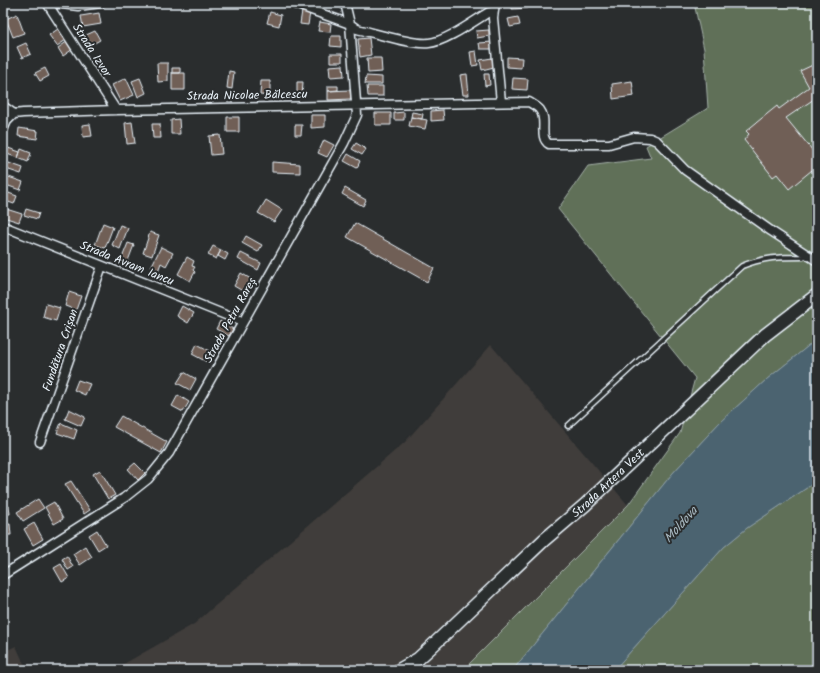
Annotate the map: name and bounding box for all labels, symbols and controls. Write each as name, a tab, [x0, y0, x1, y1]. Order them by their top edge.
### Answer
street label: Strada Izvor	[67, 20, 117, 82]
street label: Strada Nicolae Bălcescu	[186, 85, 308, 106]
street label: Strada Avram Iancu	[77, 236, 177, 291]
street label: Strada Petru Rareș	[199, 274, 262, 367]
street label: Fundătura Crișan	[37, 306, 83, 394]
street label: Strada Artera Vest	[567, 444, 650, 523]
water label: Moldova	[659, 501, 704, 548]

